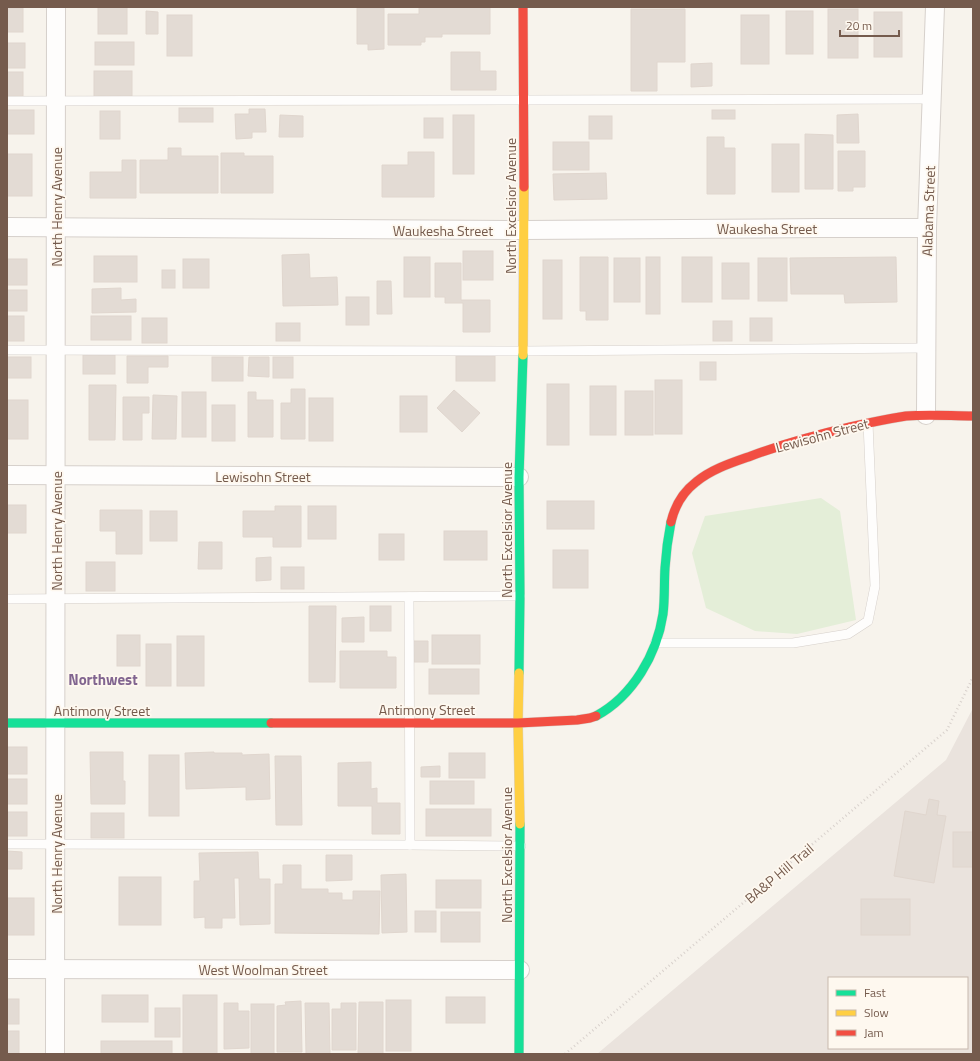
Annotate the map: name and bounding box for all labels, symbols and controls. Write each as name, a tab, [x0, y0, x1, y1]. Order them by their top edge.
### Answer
scale bar	[840, 12, 899, 38]
text: 20 m	[846, 16, 872, 35]
street label: North Excelsior Avenue	[500, 138, 521, 274]
street label: North Henry Avenue	[46, 147, 67, 267]
street label: Alabama Street	[916, 165, 940, 257]
street label: Waukesha Street	[717, 218, 817, 239]
street label: Waukesha Street	[393, 220, 493, 241]
street label: Lewisohn Street	[773, 412, 871, 457]
street label: North Excelsior Avenue	[496, 462, 517, 598]
street label: Lewisohn Street	[215, 466, 311, 487]
street label: North Henry Avenue	[46, 471, 67, 591]
district label: Northwest	[68, 668, 138, 691]
street label: Antimony Street	[379, 699, 475, 720]
street label: Antimony Street	[54, 700, 150, 721]
street label: North Excelsior Avenue	[496, 787, 517, 923]
street label: North Henry Avenue	[46, 794, 67, 914]
street label: BA&P Hill Trail	[740, 838, 818, 908]
street label: West Woolman Street	[198, 959, 328, 980]
legend	[828, 977, 968, 1049]
text: Fast	[864, 983, 887, 1002]
text: Slow	[864, 1003, 889, 1022]
text: Jam	[864, 1023, 884, 1042]

